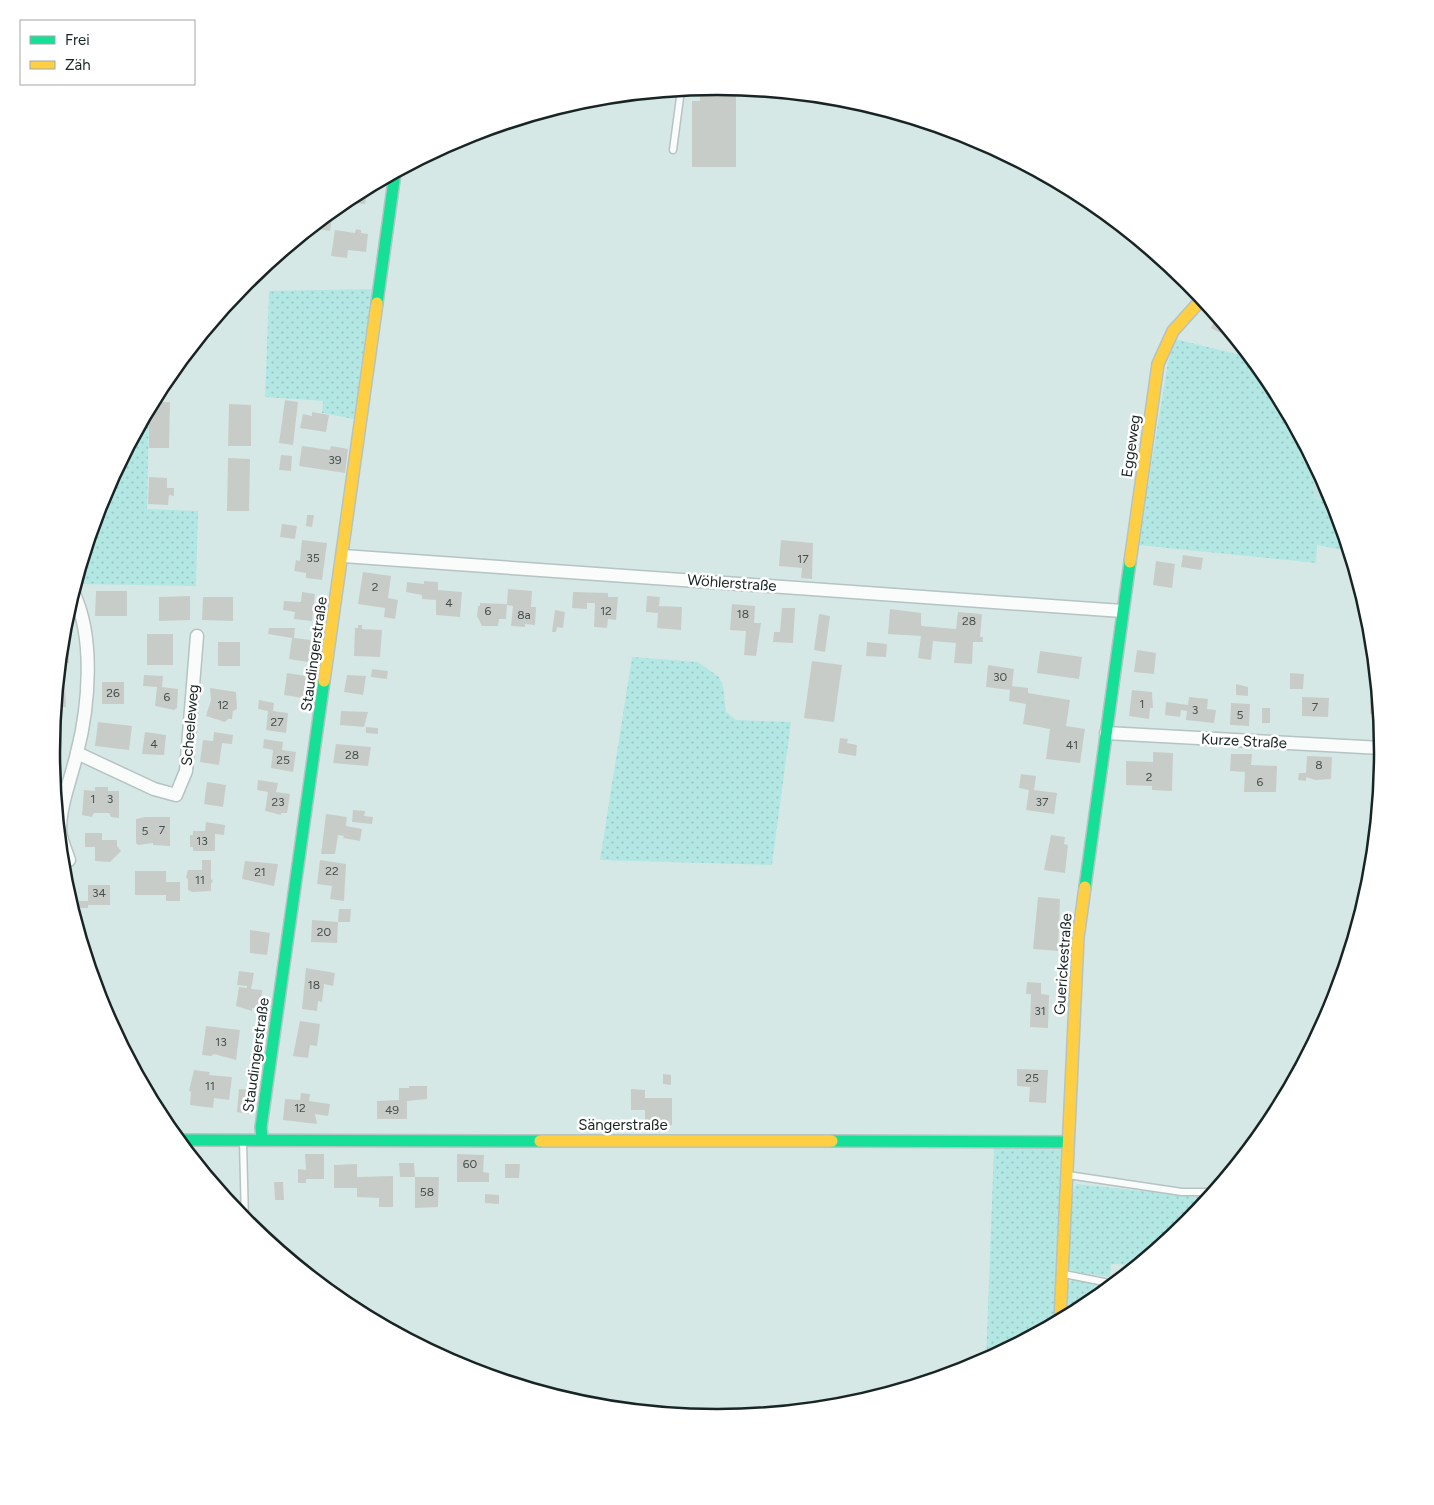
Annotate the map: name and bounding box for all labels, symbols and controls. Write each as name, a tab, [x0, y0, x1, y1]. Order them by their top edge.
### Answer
legend	[20, 20, 195, 85]
text: Frei	[65, 31, 90, 49]
text: Zäh	[65, 56, 91, 74]
street label: Eggeweg	[1118, 414, 1144, 478]
house number: 39	[328, 453, 342, 467]
house number: 35	[306, 551, 320, 565]
house number: 17	[797, 552, 809, 566]
street label: Wöhlerstraße	[687, 571, 777, 595]
house number: 2	[372, 580, 378, 594]
street label: Staudingerstraße	[297, 596, 331, 712]
house number: 4	[445, 596, 453, 610]
house number: 6	[485, 604, 492, 618]
house number: 12	[600, 604, 612, 618]
house number: 18	[737, 607, 749, 621]
house number: 8a	[517, 608, 531, 622]
house number: 28	[962, 614, 976, 628]
house number: 30	[993, 670, 1007, 684]
street label: Scheeleweg	[177, 683, 203, 767]
house number: 26	[106, 686, 120, 700]
house number: 6	[164, 690, 171, 704]
house number: 1	[1140, 697, 1144, 711]
house number: 12	[217, 698, 229, 712]
house number: 7	[1312, 700, 1319, 714]
house number: 3	[1192, 703, 1198, 717]
house number: 5	[1237, 708, 1244, 722]
house number: 27	[270, 715, 284, 729]
street label: Kurze Straße	[1201, 730, 1287, 752]
house number: 4	[150, 737, 158, 751]
house number: 41	[1066, 738, 1078, 752]
house number: 28	[345, 748, 359, 762]
house number: 25	[276, 753, 290, 767]
house number: 8	[1315, 758, 1323, 772]
house number: 2	[1146, 770, 1152, 784]
house number: 6	[1257, 775, 1264, 789]
house number: 1	[91, 792, 95, 806]
house number: 3	[107, 792, 113, 806]
house number: 23	[271, 795, 285, 809]
house number: 37	[1036, 795, 1049, 809]
house number: 7	[159, 823, 166, 837]
house number: 5	[142, 824, 149, 838]
house number: 13	[196, 834, 208, 848]
house number: 22	[325, 864, 339, 878]
house number: 21	[254, 865, 266, 879]
house number: 11	[195, 873, 205, 887]
house number: 34	[92, 886, 107, 900]
street label: Guerickestraße	[1050, 913, 1076, 1015]
house number: 20	[317, 925, 332, 939]
house number: 18	[308, 978, 320, 992]
street label: Staudingerstraße	[239, 997, 273, 1113]
house number: 31	[1034, 1004, 1046, 1018]
house number: 13	[215, 1035, 227, 1049]
house number: 25	[1025, 1071, 1039, 1085]
house number: 11	[205, 1079, 215, 1093]
house number: 12	[294, 1101, 306, 1115]
house number: 49	[385, 1103, 399, 1117]
street label: Sängerstraße	[578, 1116, 668, 1134]
house number: 60	[463, 1157, 478, 1171]
house number: 58	[420, 1185, 434, 1199]

